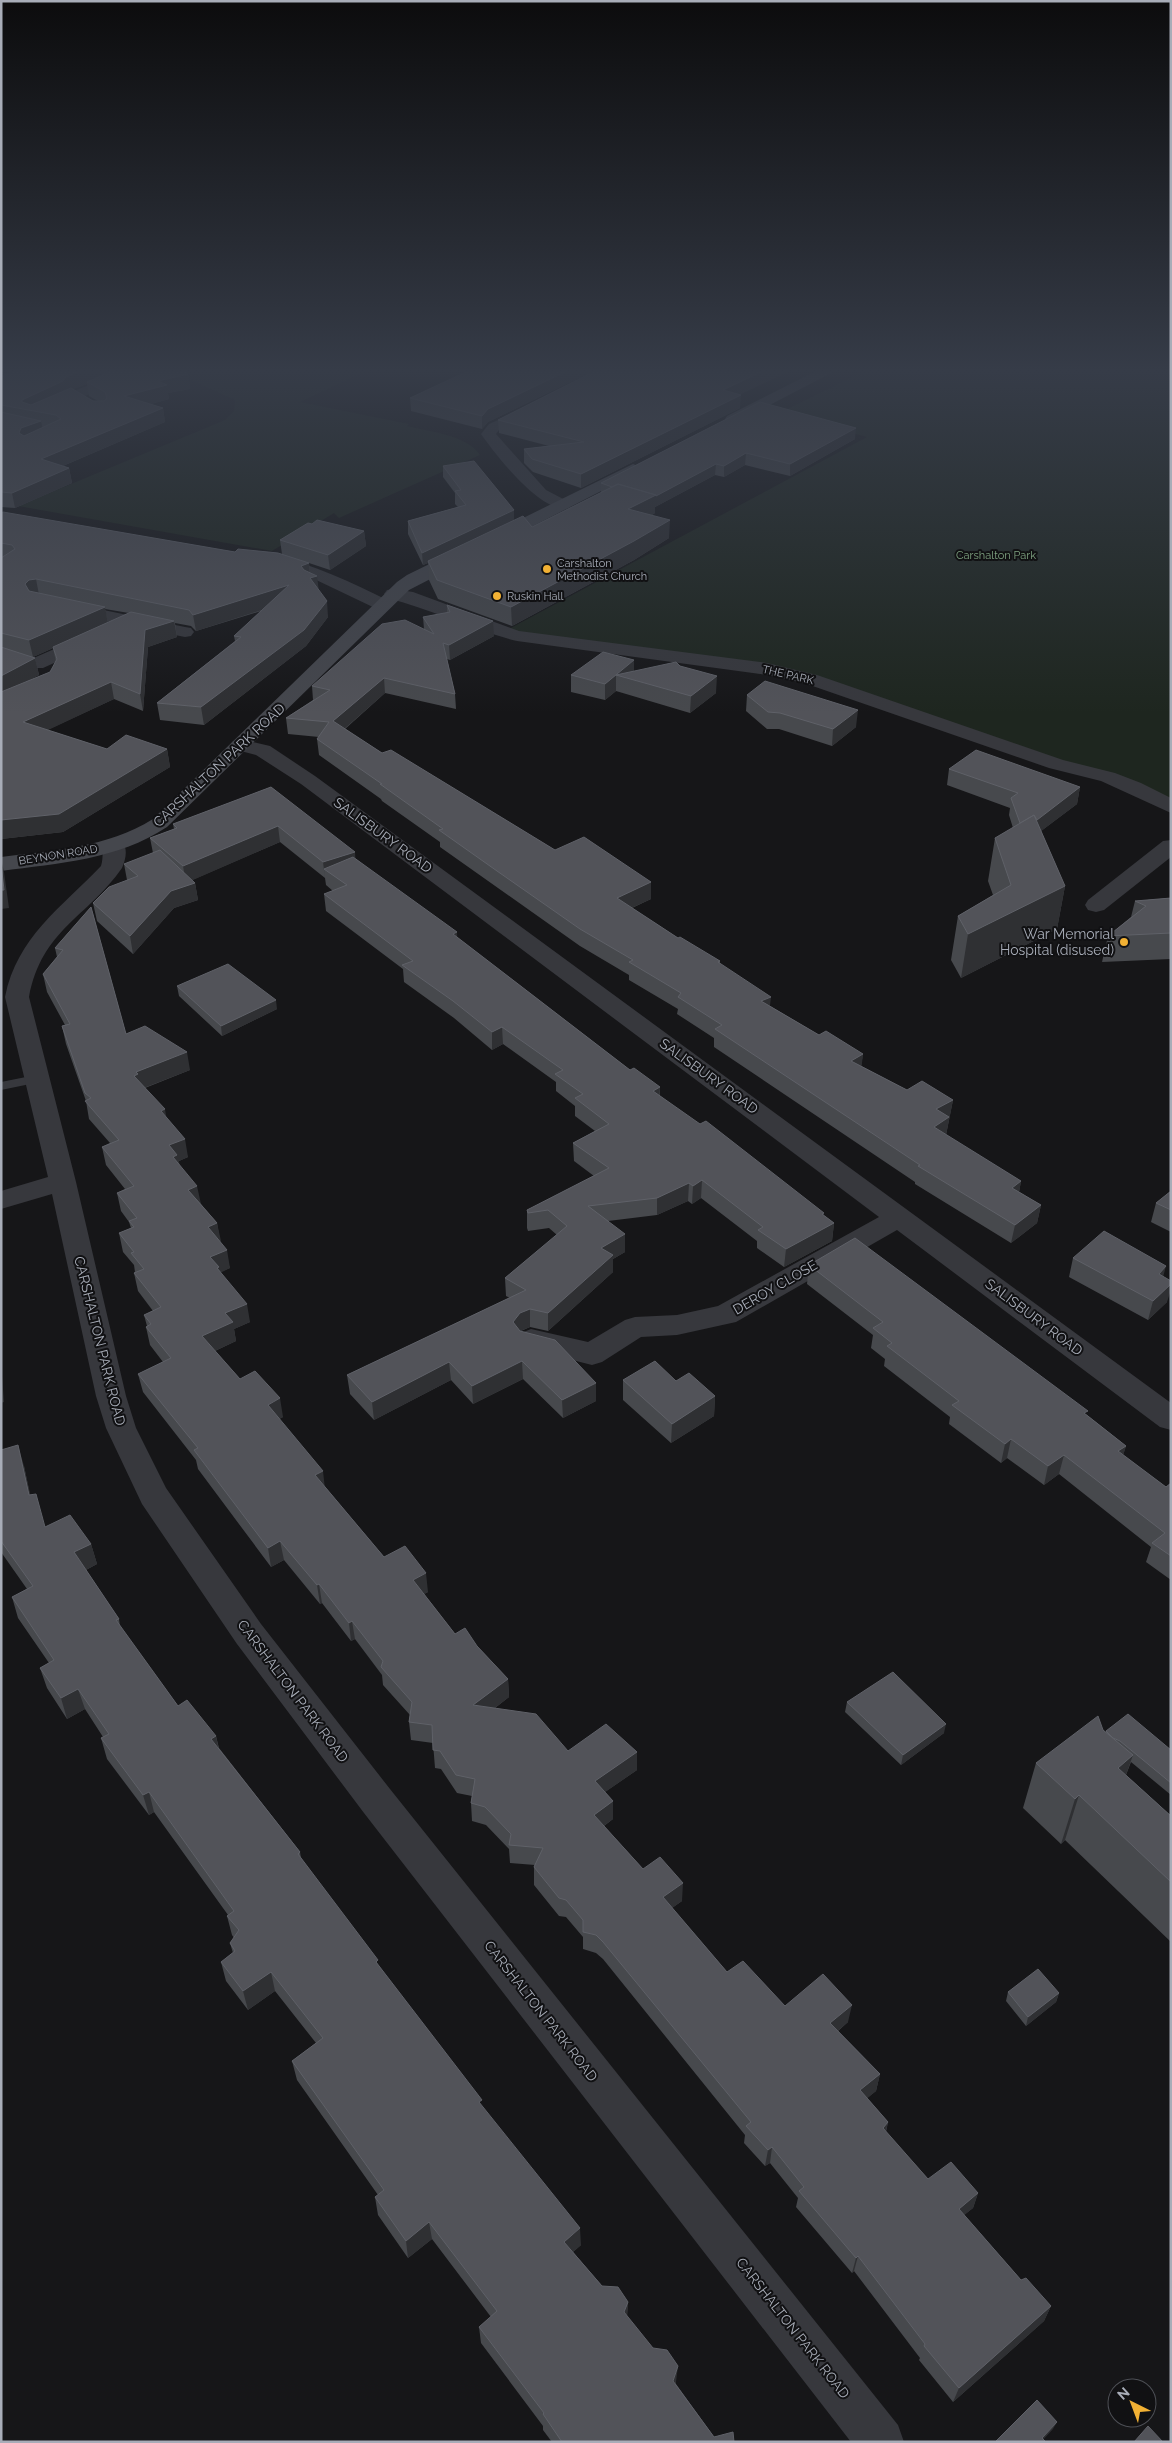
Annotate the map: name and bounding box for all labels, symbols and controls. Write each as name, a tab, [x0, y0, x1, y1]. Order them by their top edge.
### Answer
park label: Carshalton Park	[956, 549, 1036, 562]
place label: Carshalton Methodist Church	[557, 557, 647, 583]
marker: Carshalton Methodist Church	[541, 563, 553, 575]
marker: Ruskin Hall	[491, 590, 503, 602]
place label: Ruskin Hall	[507, 590, 563, 603]
street label: THE PARK	[761, 663, 816, 687]
street label: CARSHALTON PARK ROAD	[150, 700, 288, 830]
street label: SALISBURY ROAD	[331, 794, 435, 876]
street label: BEYNON ROAD	[18, 842, 99, 868]
place label: War Memorial Hospital (disused)	[1000, 926, 1114, 958]
marker: War Memorial Hospital (disused)	[1118, 936, 1130, 948]
street label: SALISBURY ROAD	[657, 1035, 761, 1117]
street label: CARSHALTON PARK ROAD	[71, 1255, 129, 1427]
street label: DEROY CLOSE	[730, 1256, 820, 1318]
street label: SALISBURY ROAD	[982, 1275, 1086, 1359]
street label: CARSHALTON PARK ROAD	[234, 1617, 352, 1765]
street label: CARSHALTON PARK ROAD	[481, 1938, 601, 2084]
street label: CARSHALTON PARK ROAD	[733, 2255, 853, 2401]
north arrow	[1107, 2378, 1157, 2428]
text: N	[1114, 2384, 1133, 2403]

